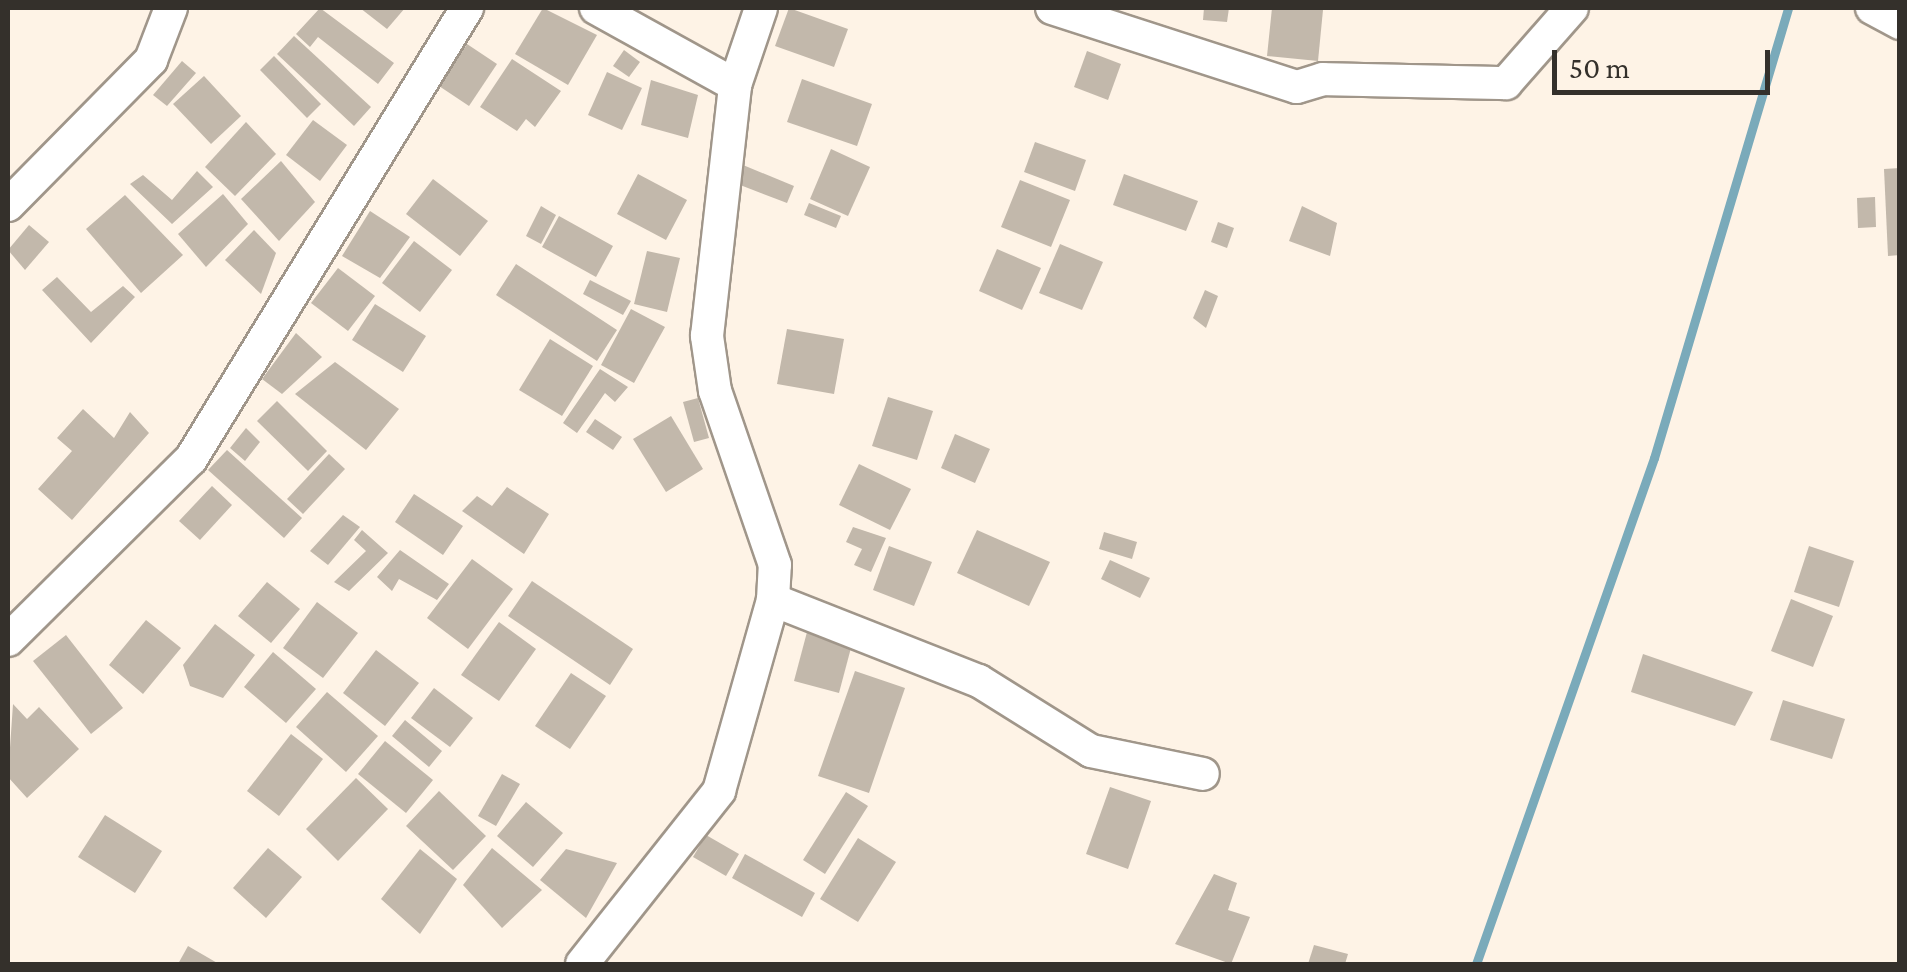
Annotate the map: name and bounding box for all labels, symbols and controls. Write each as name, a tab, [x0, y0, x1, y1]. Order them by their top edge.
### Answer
scale bar	[1557, 30, 1774, 92]
text: 50 m	[1569, 51, 1630, 84]

